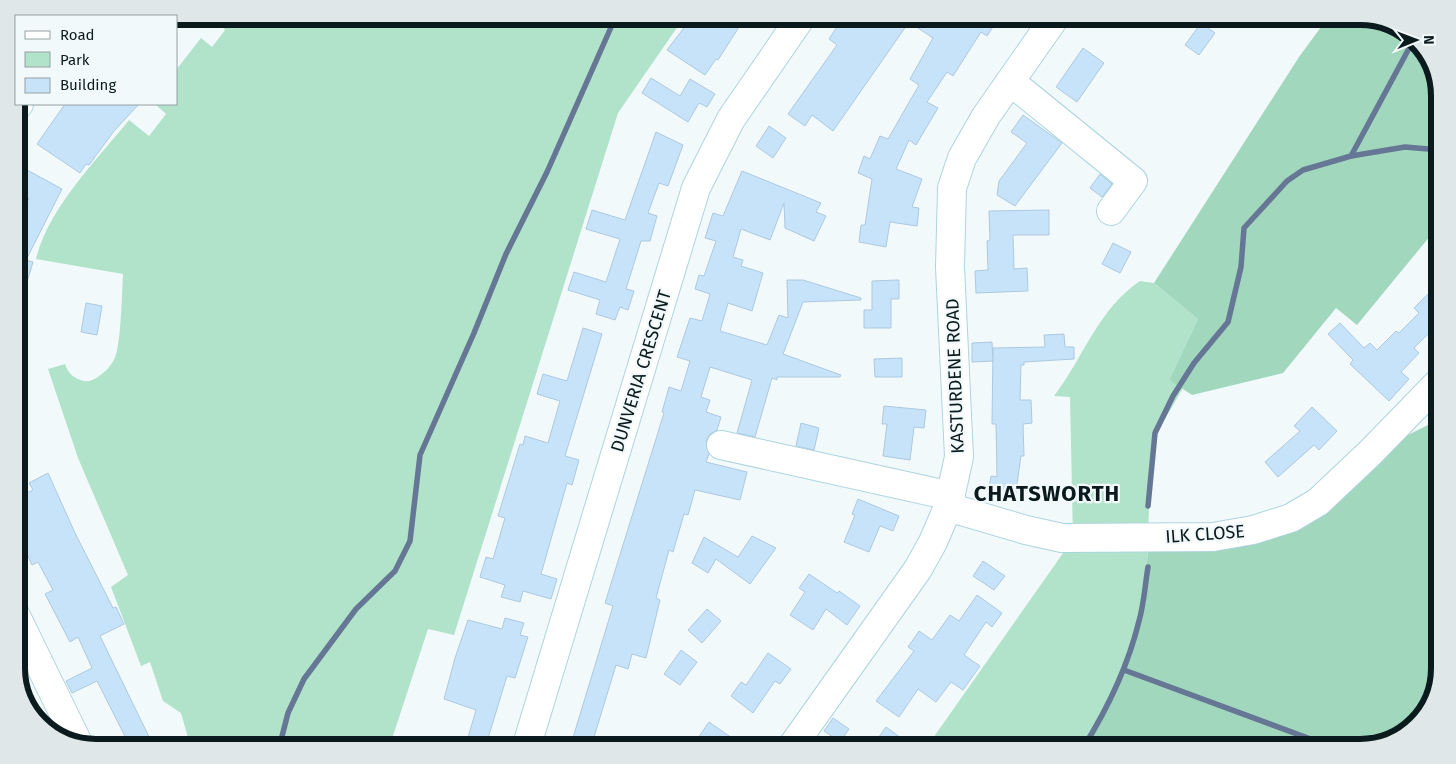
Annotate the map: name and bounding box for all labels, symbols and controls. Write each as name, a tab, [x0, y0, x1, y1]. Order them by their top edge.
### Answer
legend	[15, 15, 178, 105]
north arrow	[1391, 15, 1441, 65]
text: Road	[60, 26, 95, 44]
text: N	[1420, 35, 1437, 45]
text: Park	[60, 51, 90, 69]
text: Building	[60, 76, 116, 94]
street label: DUNVERIA CRESCENT	[606, 287, 676, 455]
street label: KASTURDENE ROAD	[941, 298, 969, 454]
district label: CHATSWORTH	[974, 480, 1120, 507]
street label: ILK CLOSE	[1164, 520, 1246, 548]

